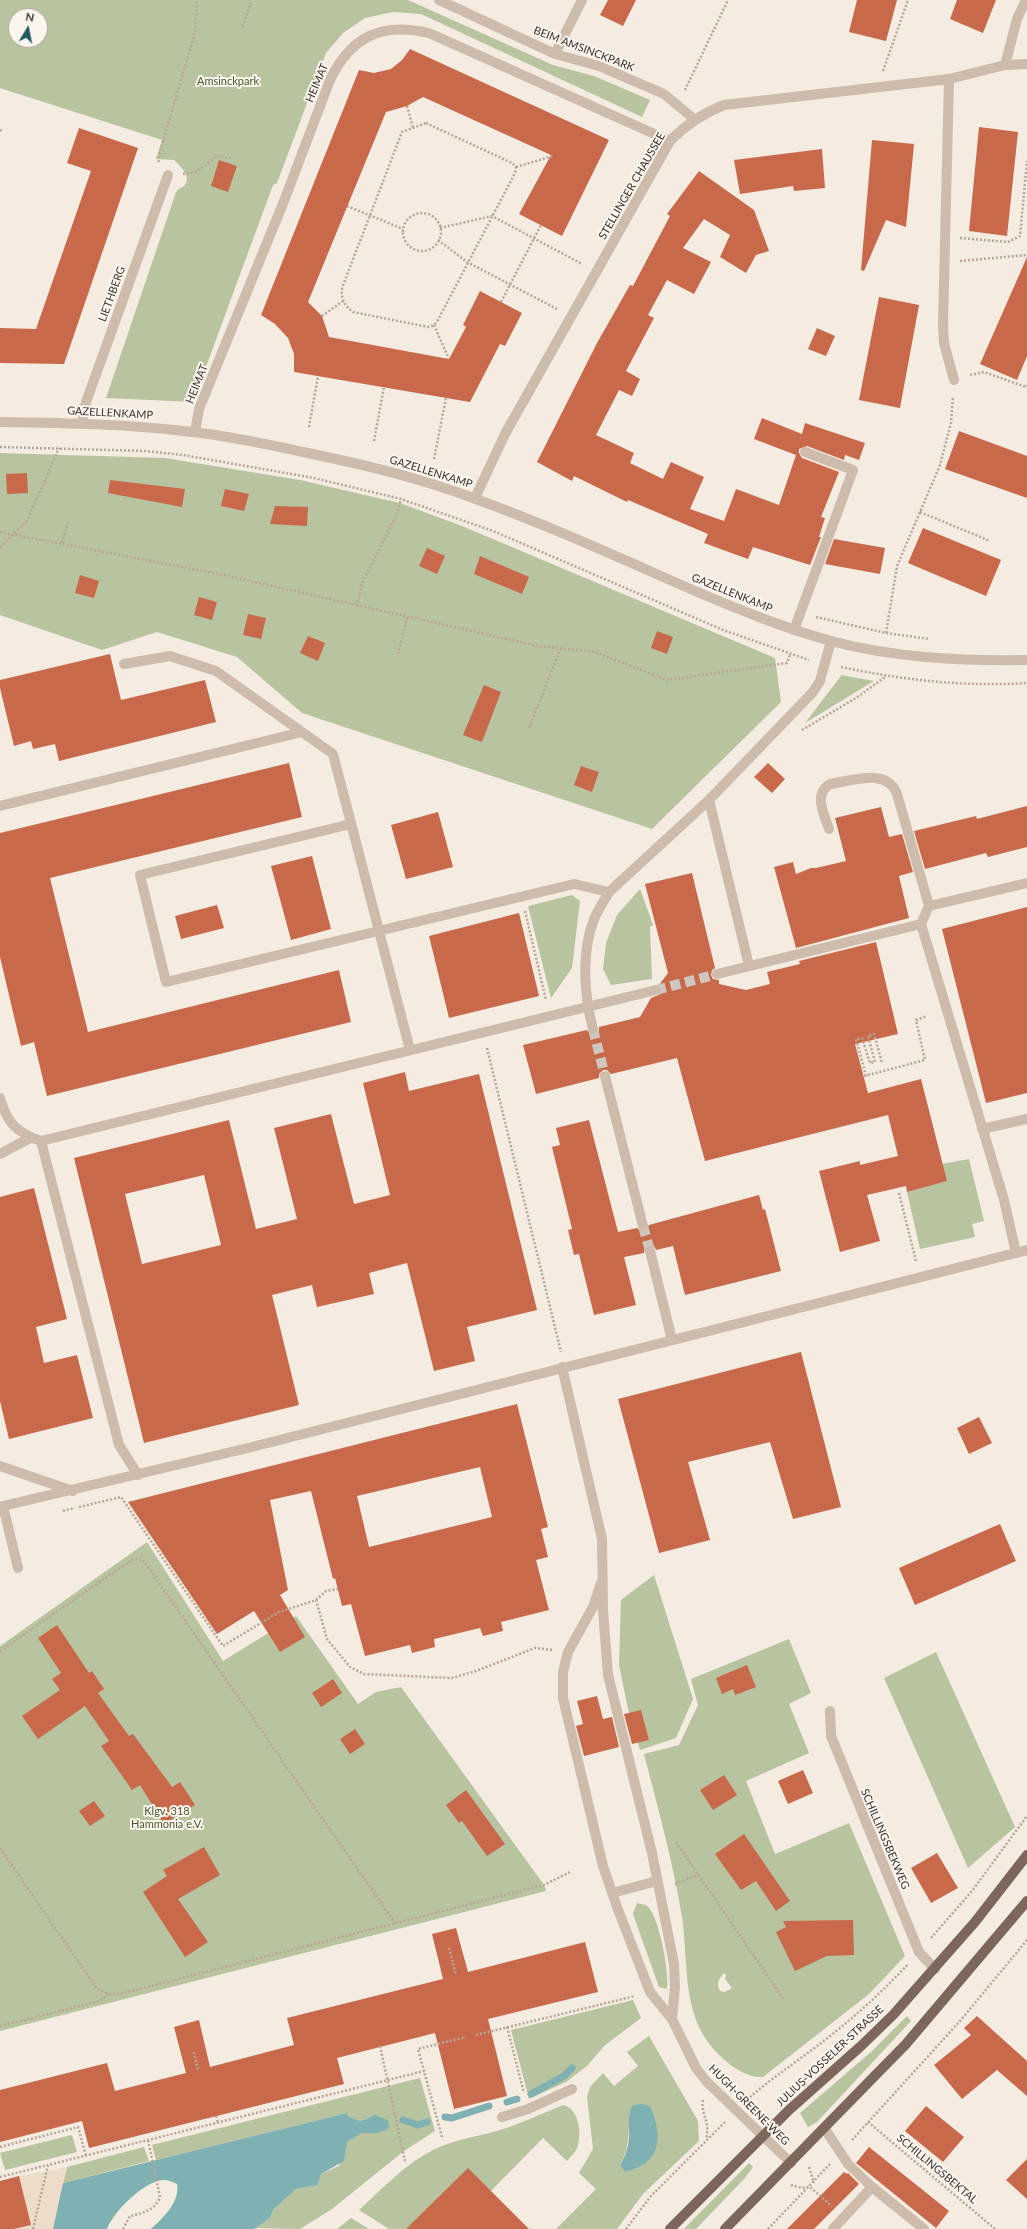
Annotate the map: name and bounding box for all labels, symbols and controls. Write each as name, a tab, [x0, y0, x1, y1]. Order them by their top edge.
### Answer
north arrow	[8, 8, 48, 48]
text: N	[25, 10, 35, 24]
street label: BEIM AMSINCKPARK	[532, 24, 636, 74]
street label: HEIMAT	[303, 61, 331, 105]
park label: Amsinckpark	[197, 74, 259, 88]
street label: STELLINGER CHAUSSEE	[596, 130, 668, 242]
street label: LIETHBERG	[96, 264, 128, 324]
street label: HEIMAT	[183, 362, 211, 406]
street label: GAZELLENKAMP	[67, 404, 153, 422]
street label: GAZELLENKAMP	[388, 453, 474, 491]
street label: GAZELLENKAMP	[690, 571, 774, 615]
street label: SCHILLINGSBEKWEG	[858, 1787, 912, 1891]
park label: Klgv. 318 Hammonia e.V.	[131, 1804, 203, 1830]
street label: JULIUS-VOSSELER-STRASSE	[774, 2003, 886, 2109]
street label: HUGH-GREENE-WEG	[706, 2062, 792, 2148]
street label: SCHILLINGSBEKTAL	[894, 2131, 980, 2207]

